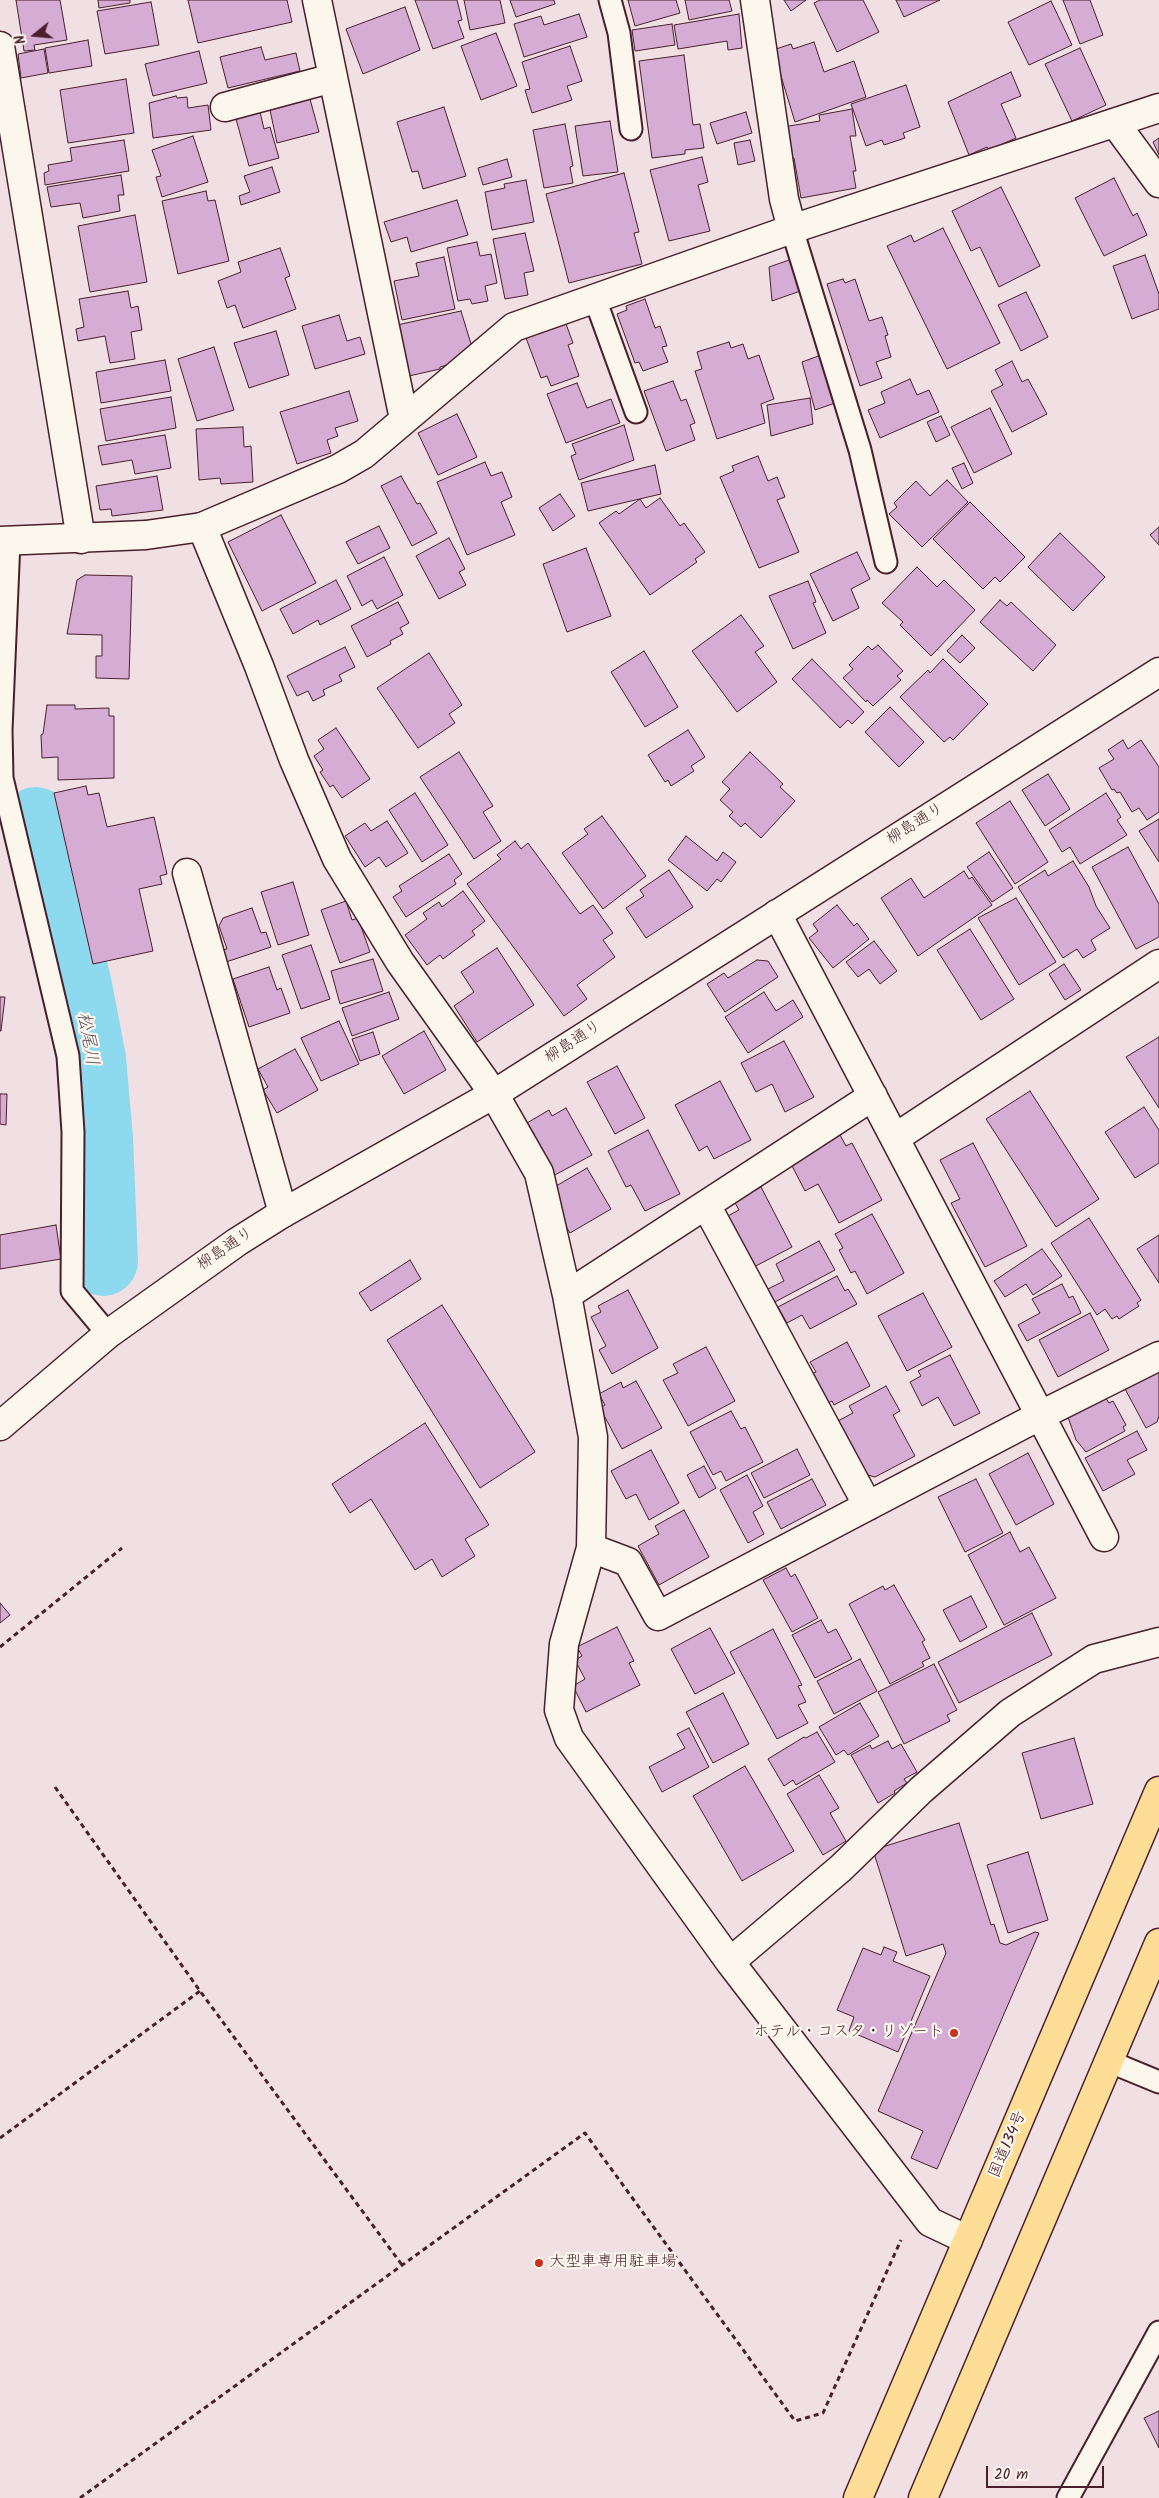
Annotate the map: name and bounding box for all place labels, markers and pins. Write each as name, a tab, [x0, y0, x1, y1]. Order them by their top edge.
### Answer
place label: ホテル・コスタ・リゾート	[753, 2023, 944, 2043]
marker: ホテル・コスタ・リゾート	[948, 2027, 960, 2039]
place label: 大型車専用駐車場	[549, 2253, 677, 2273]
marker: 大型車専用駐車場	[533, 2257, 545, 2269]

